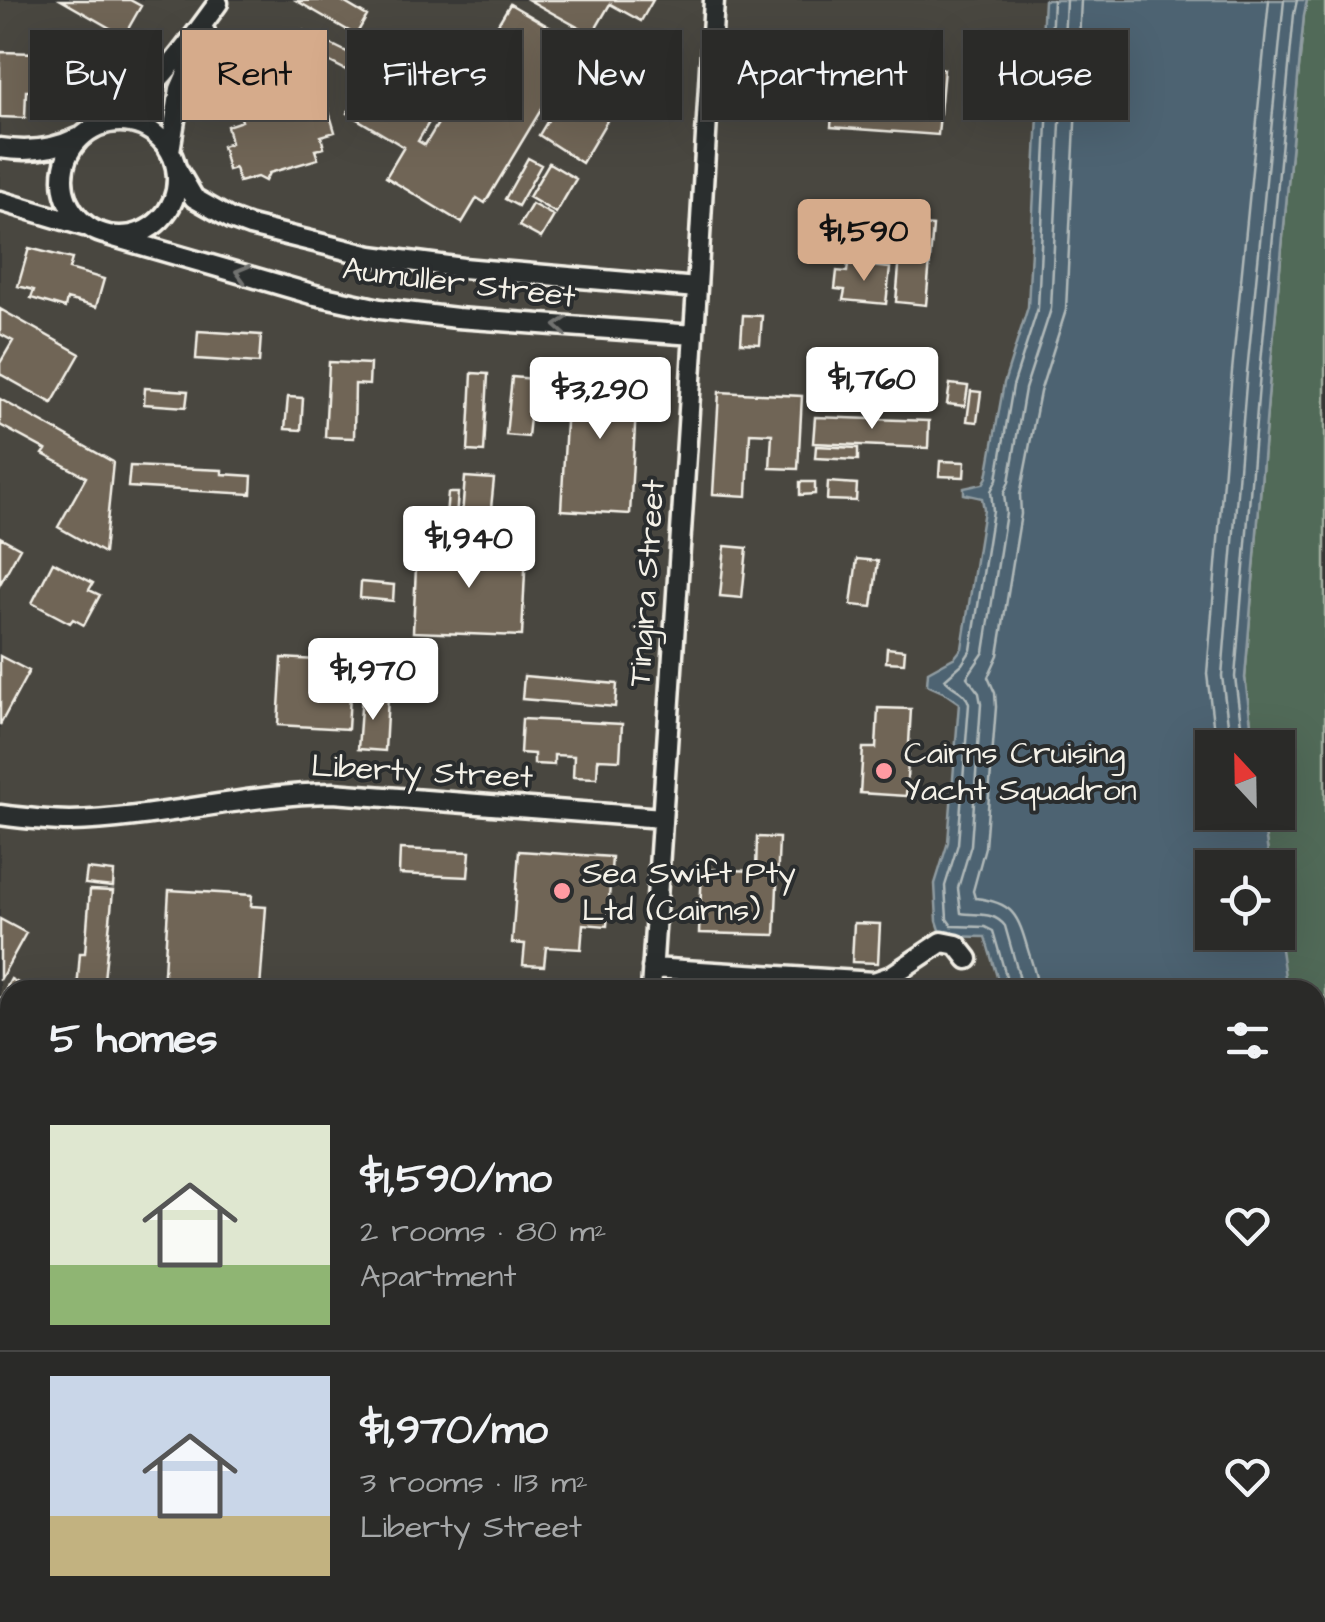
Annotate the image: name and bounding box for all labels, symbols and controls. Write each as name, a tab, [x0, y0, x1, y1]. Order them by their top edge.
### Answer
chip: Buy	[30, 30, 162, 120]
chip: Rent	[182, 30, 327, 120]
chip: Filters	[347, 30, 522, 120]
chip: New	[542, 30, 682, 120]
chip: Apartment	[702, 30, 943, 120]
chip: House	[963, 30, 1128, 120]
pin: $1,590	[783, 199, 945, 284]
text: $1,590	[820, 209, 908, 254]
street label: Aumuller Street	[340, 246, 578, 320]
one-way arrow	[234, 264, 251, 285]
one-way arrow	[553, 315, 569, 337]
pin: $1,760	[791, 347, 953, 432]
pin: $3,290	[519, 357, 681, 442]
text: $1,760	[828, 357, 916, 402]
text: $3,290	[552, 367, 648, 412]
street label: Tingira Street	[617, 478, 677, 688]
pin: $1,940	[388, 506, 550, 591]
text: $1,940	[425, 516, 513, 561]
pin: $1,970	[292, 638, 454, 723]
text: $1,970	[330, 648, 416, 693]
north arrow	[1195, 730, 1295, 830]
map controls	[1195, 730, 1295, 950]
place label: Cairns Cruising Yacht Squadron	[904, 731, 1137, 813]
street label: Liberty Street	[310, 744, 534, 800]
marker: Cairns Cruising Yacht Squadron	[873, 760, 895, 782]
button: locate	[1195, 850, 1295, 950]
place label: Sea Swift Pty Ltd (Cairns)	[582, 851, 796, 933]
marker: Sea Swift Pty Ltd (Cairns)	[551, 880, 573, 902]
text: 5 homes	[50, 1011, 217, 1069]
icon: filters	[1220, 1013, 1275, 1068]
text: $1,590/mo	[360, 1151, 552, 1209]
icon: home	[130, 1165, 250, 1285]
icon: heart	[1220, 1198, 1275, 1253]
text: 2 rooms · 80 m²	[360, 1209, 607, 1254]
text: Apartment	[360, 1254, 516, 1299]
text: $1,970/mo	[360, 1402, 548, 1460]
icon: home	[130, 1416, 250, 1536]
icon: heart	[1220, 1449, 1275, 1504]
text: 3 rooms · 113 m²	[360, 1460, 588, 1505]
text: Liberty Street	[360, 1505, 582, 1550]

